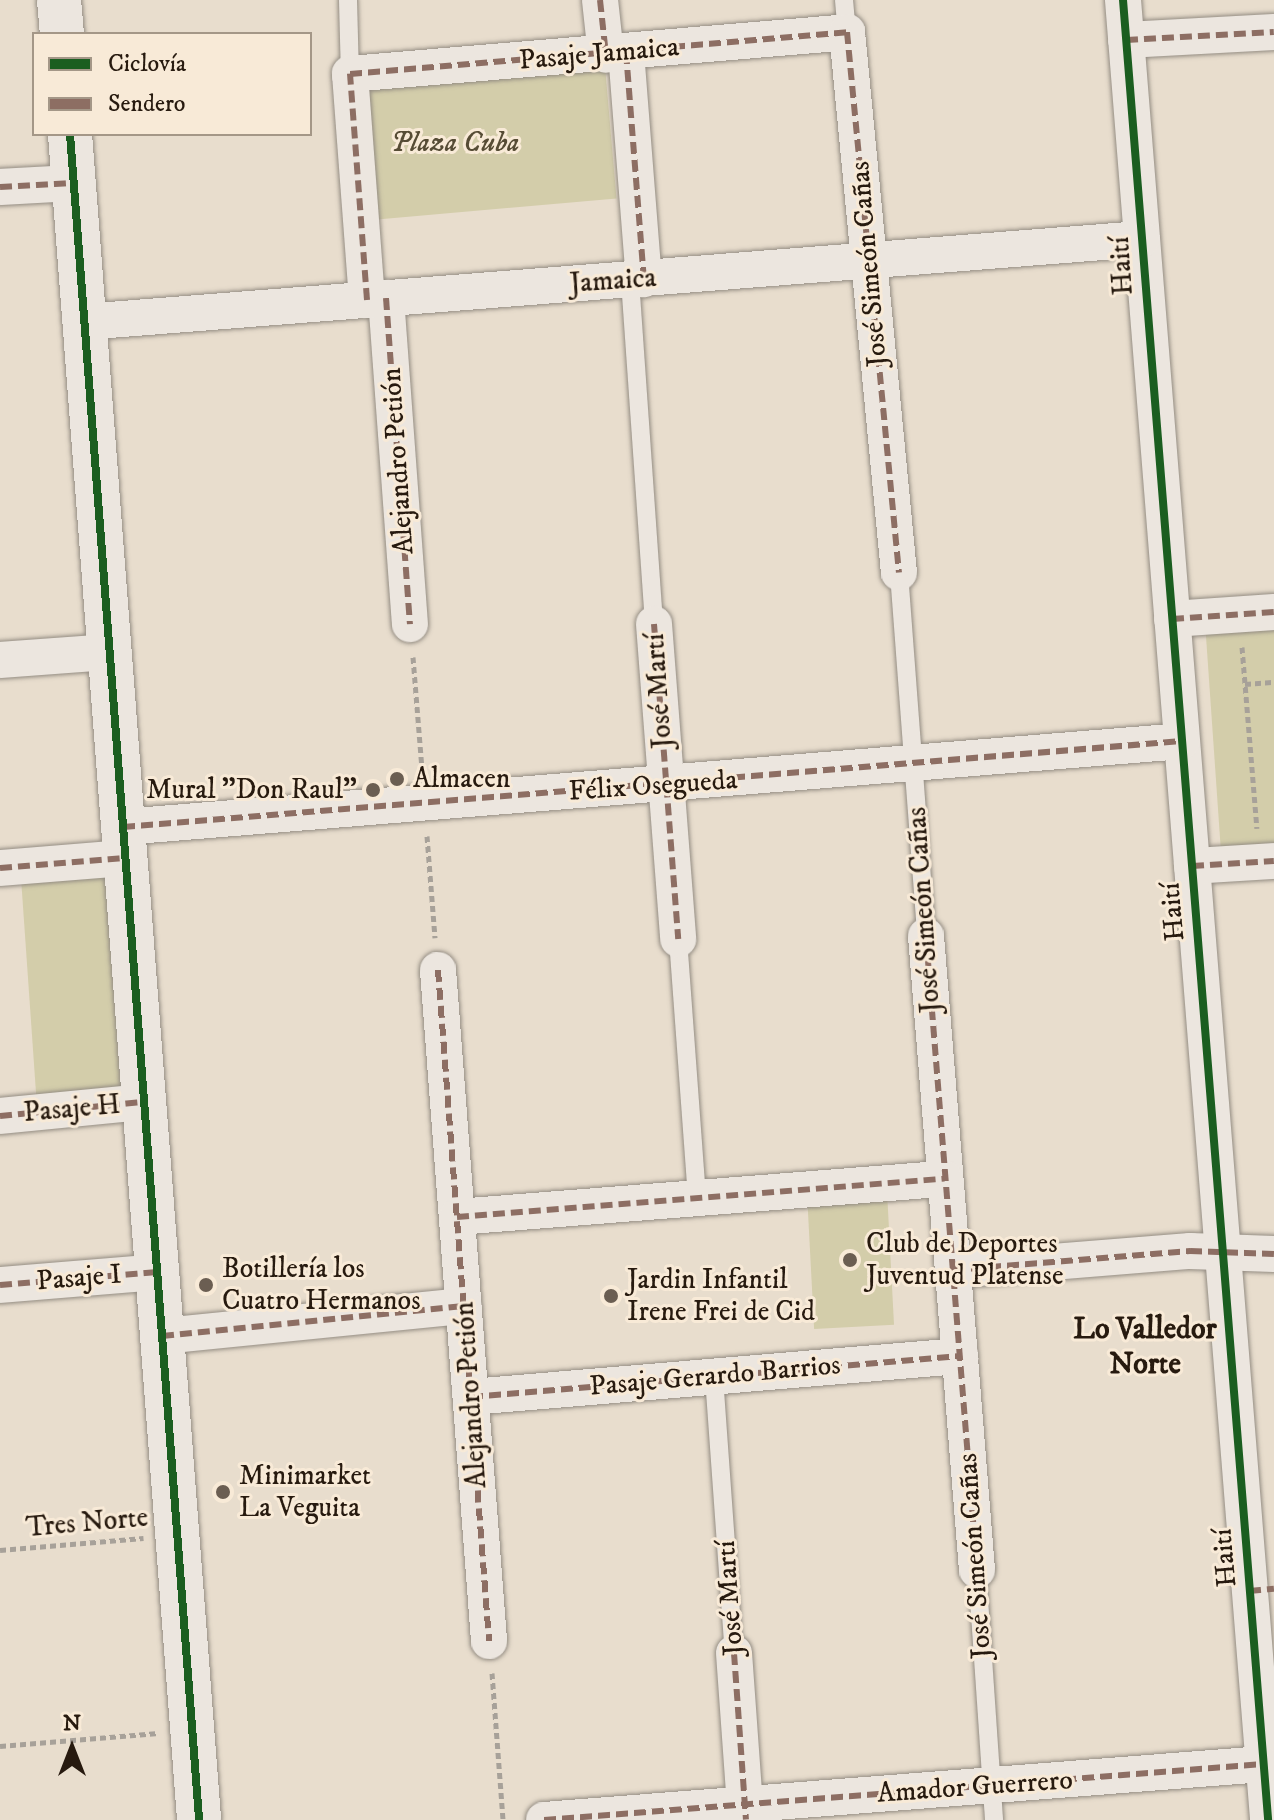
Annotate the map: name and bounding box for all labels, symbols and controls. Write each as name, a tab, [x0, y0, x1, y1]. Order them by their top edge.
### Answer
street label: Pasaje Jamaica	[518, 30, 680, 78]
legend	[32, 32, 312, 136]
text: Ciclovía	[108, 49, 186, 79]
text: Sendero	[108, 89, 186, 119]
park label: Plaza Cuba	[391, 126, 519, 160]
street label: José Simeón Cañas	[843, 160, 895, 368]
street label: Haití	[1103, 236, 1141, 296]
street label: Jamaica	[569, 261, 657, 301]
street label: Alejandro Petión	[375, 367, 421, 555]
street label: José Martí	[638, 632, 680, 750]
place label: Almacen	[413, 762, 510, 796]
street label: Félix Osegueda	[568, 763, 738, 809]
marker: Almacen	[388, 770, 406, 788]
place label: Mural "Don Raul"	[146, 773, 357, 807]
marker: Mural "Don Raul"	[364, 781, 382, 799]
street label: José Simeón Cañas	[900, 806, 948, 1014]
street label: Haití	[1154, 881, 1192, 943]
street label: Pasaje H	[22, 1088, 122, 1130]
place label: Club de Deportes Juventud Platense	[866, 1227, 1064, 1293]
marker: Club de Deportes Juventud Platense	[841, 1251, 859, 1269]
place label: Botillería los Cuatro Hermanos	[222, 1252, 421, 1318]
street label: Pasaje I	[35, 1258, 123, 1298]
place label: Jardin Infantil Irene Frei de Cid	[627, 1263, 815, 1329]
marker: Botillería los Cuatro Hermanos	[197, 1276, 215, 1294]
marker: Jardin Infantil Irene Frei de Cid	[602, 1287, 620, 1305]
street label: Alejandro Petión	[448, 1301, 494, 1489]
district label: Lo Valledor Norte	[1073, 1312, 1217, 1382]
street label: Pasaje Gerardo Barrios	[588, 1348, 842, 1404]
street label: José Simeón Cañas	[951, 1452, 999, 1660]
place label: Minimarket La Veguita	[239, 1459, 371, 1525]
marker: Minimarket La Veguita	[214, 1483, 232, 1501]
street label: Tres Norte	[24, 1501, 150, 1545]
street label: Haití	[1206, 1527, 1244, 1589]
street label: José Martí	[709, 1539, 751, 1657]
north arrow	[32, 1708, 112, 1788]
text: N	[63, 1710, 81, 1737]
street label: Amador Guerrero	[876, 1763, 1074, 1811]

